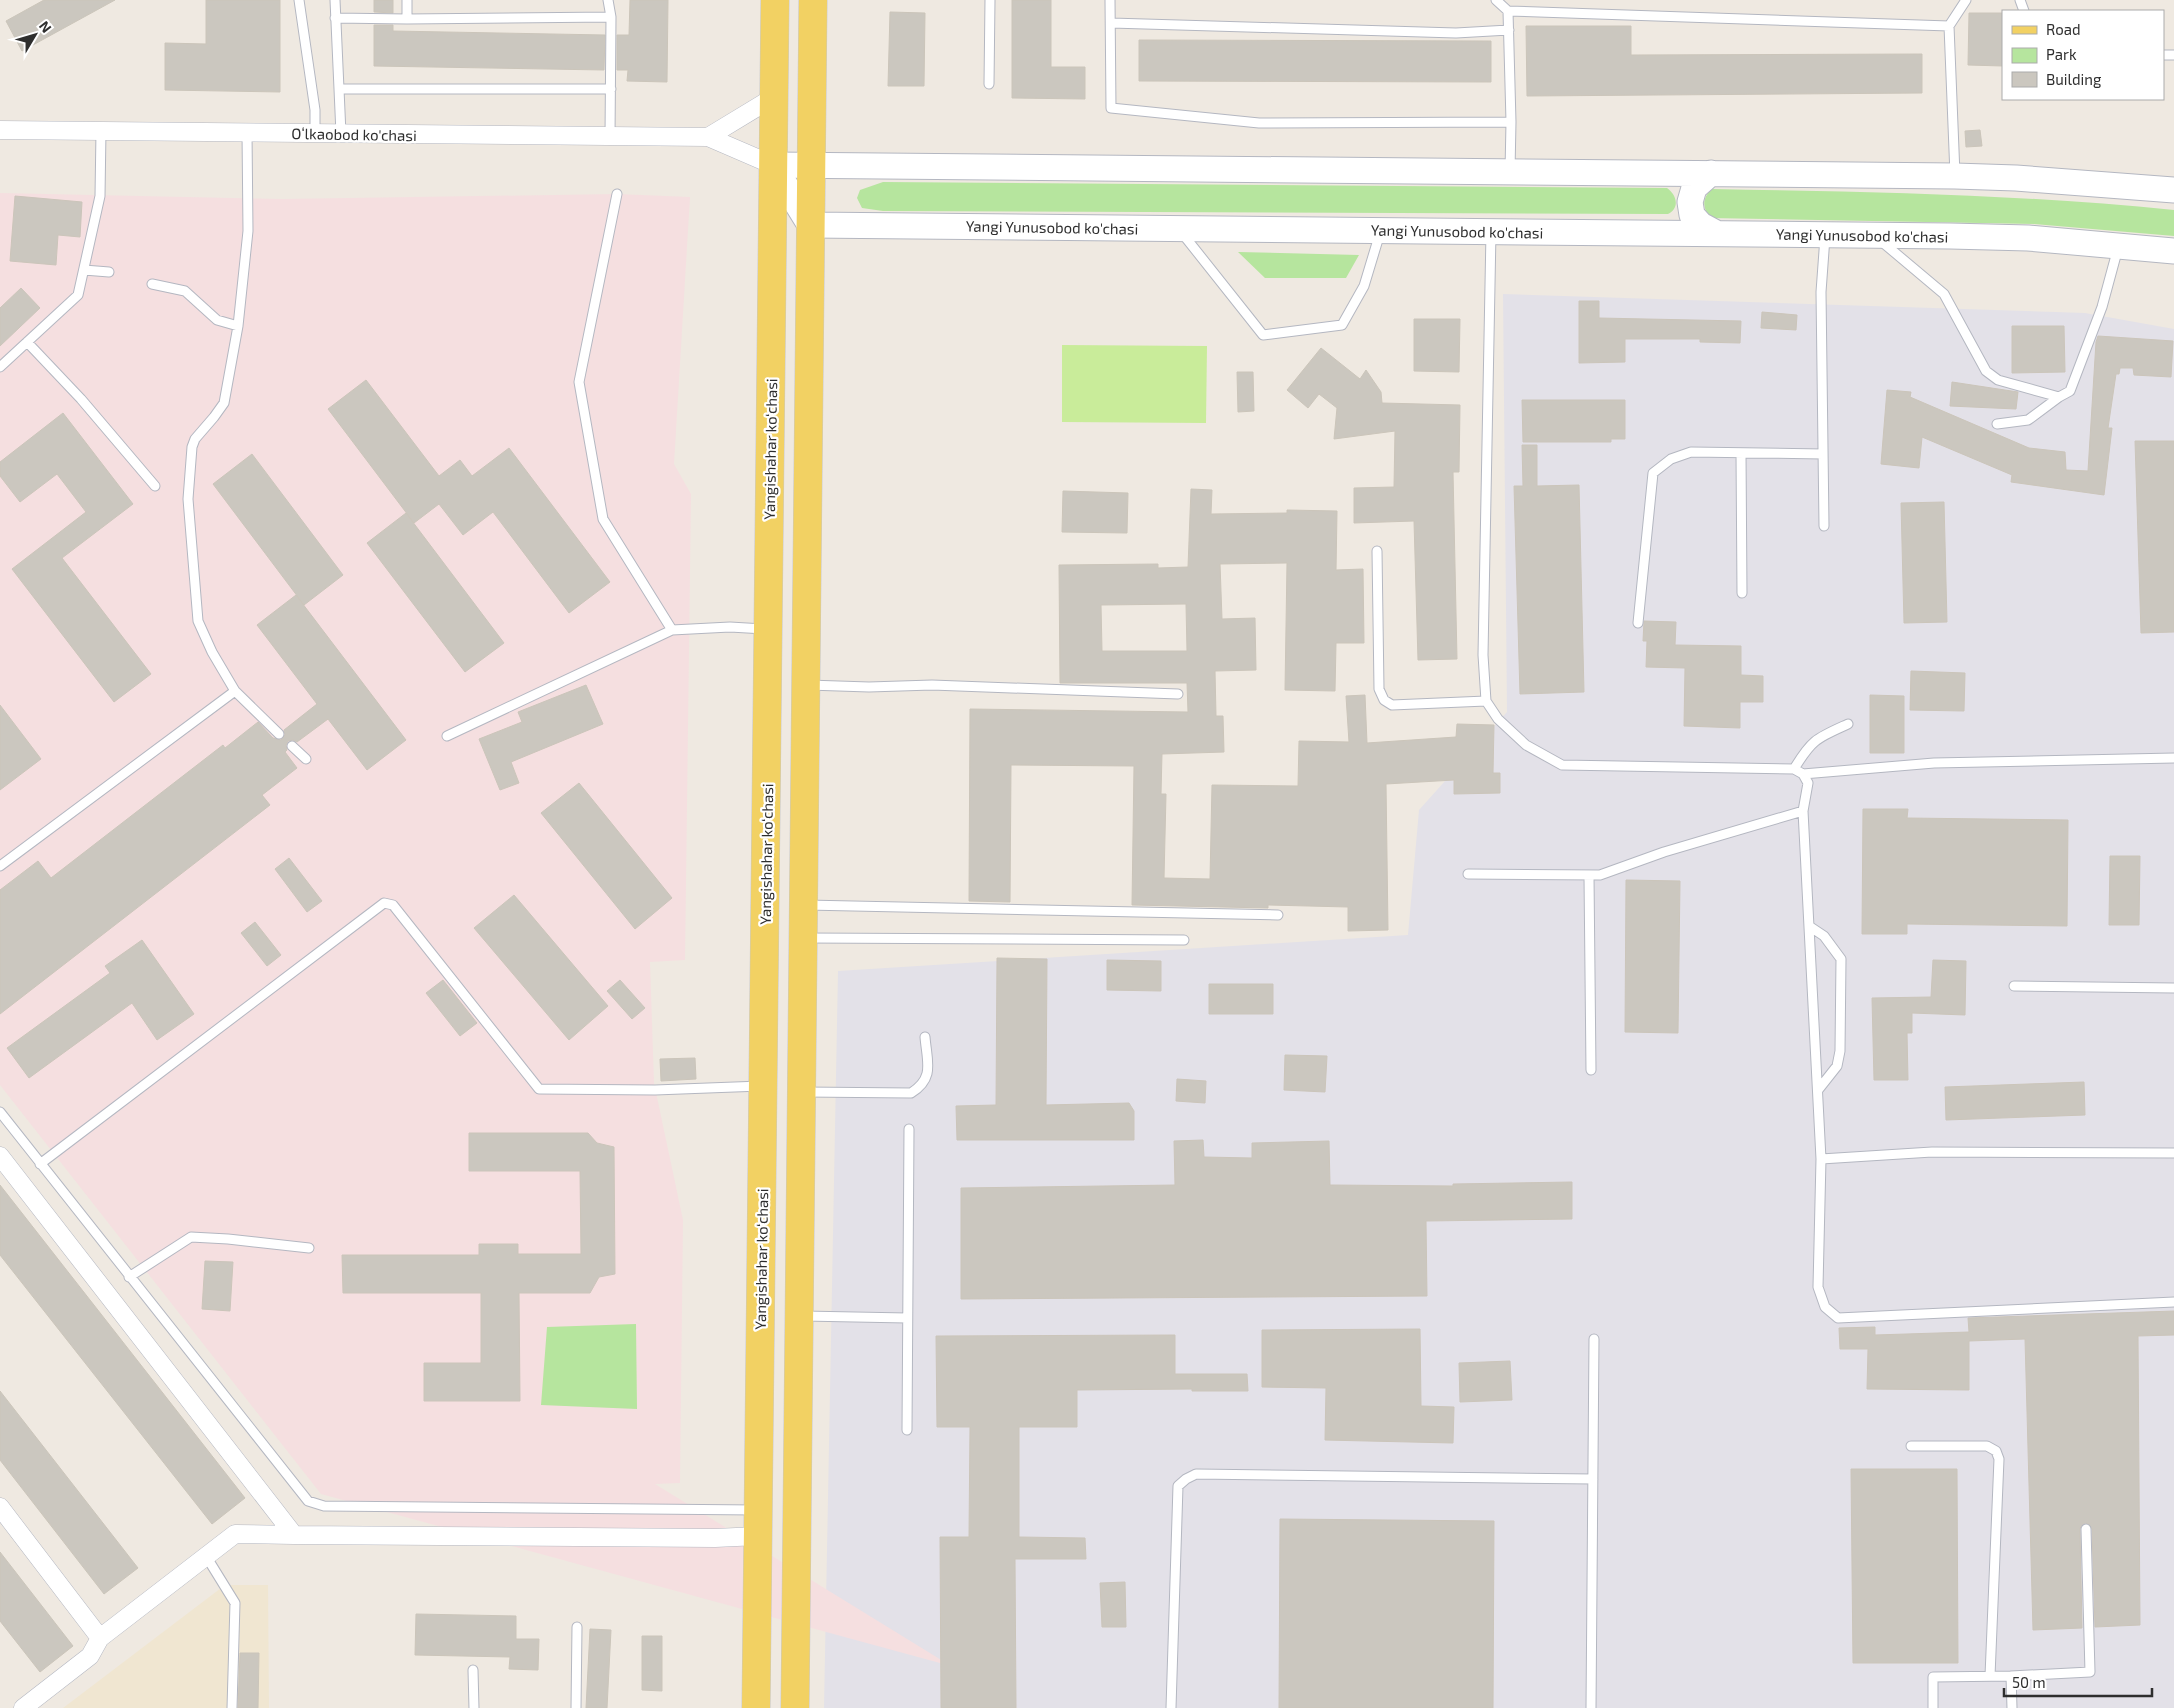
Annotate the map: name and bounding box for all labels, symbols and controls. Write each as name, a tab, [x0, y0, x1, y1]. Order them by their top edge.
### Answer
north arrow	[10, 10, 60, 60]
legend	[2002, 10, 2164, 100]
text: N	[36, 17, 55, 36]
text: Road	[2046, 20, 2081, 38]
text: Park	[2046, 45, 2077, 63]
text: Building	[2046, 70, 2102, 88]
street label: Oʻlkaobod ko'chasi	[291, 124, 417, 144]
street label: Yangi Yunusobod ko'chasi	[966, 216, 1138, 238]
street label: Yangi Yunusobod ko'chasi	[1371, 220, 1543, 242]
street label: Yangi Yunusobod ko'chasi	[1776, 224, 1948, 246]
street label: Yangishahar ko‘chasi	[760, 378, 780, 520]
street label: Yangishahar ko‘chasi	[756, 783, 776, 925]
street label: Yangishahar ko‘chasi	[751, 1188, 771, 1330]
scale bar	[2004, 1666, 2152, 1698]
text: 50 m	[2012, 1673, 2046, 1691]

